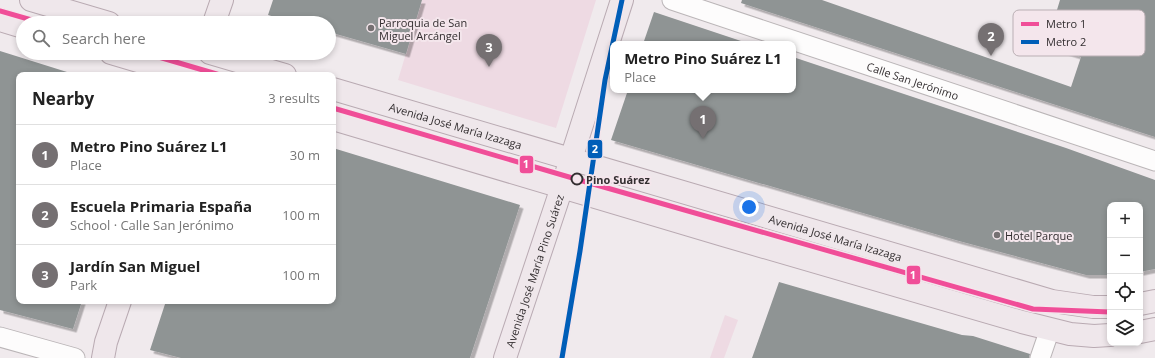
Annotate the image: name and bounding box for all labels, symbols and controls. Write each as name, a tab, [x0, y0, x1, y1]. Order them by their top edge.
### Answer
legend	[1013, 10, 1145, 56]
place label: Parroquia de San Miguel Arcángel	[379, 15, 467, 43]
search box	[16, 16, 336, 60]
text: Metro 1	[1046, 16, 1086, 31]
marker: Parroquia de San Miguel Arcángel	[366, 23, 376, 33]
pin: 2	[978, 23, 1004, 56]
icon: search	[30, 27, 52, 49]
text: Search here	[62, 28, 146, 48]
pin: 3	[476, 34, 502, 67]
text: Metro 2	[1046, 34, 1086, 49]
popup	[610, 41, 796, 93]
text: Metro Pino Suárez L1	[624, 48, 782, 68]
street label: Calle San Jerónimo	[865, 58, 961, 103]
text: Place	[624, 68, 656, 86]
text: Nearby	[32, 87, 94, 110]
text: 3 results	[268, 89, 320, 107]
street label: Avenida José María Izazaga	[388, 99, 524, 152]
pin: 1	[690, 106, 716, 139]
text: Metro Pino Suárez L1	[70, 136, 228, 156]
line badge: 2	[587, 139, 603, 159]
text: 2	[592, 141, 598, 156]
text: 1	[41, 146, 49, 164]
text: 30 m	[290, 146, 320, 164]
line badge: 1	[519, 155, 534, 174]
text: Place	[70, 156, 102, 174]
text: 1	[523, 156, 529, 171]
marker: Pino Suárez	[570, 172, 584, 186]
place label: Pino Suárez	[586, 172, 651, 187]
street label: Avenida José María Pino Suárez	[502, 192, 567, 349]
text: Escuela Primaria España	[70, 196, 252, 216]
your location	[739, 197, 759, 217]
map controls	[1107, 202, 1143, 346]
button: +	[1107, 202, 1143, 238]
text: 2	[41, 206, 49, 224]
text: 100 m	[282, 206, 320, 224]
street label: Avenida José María Izazaga	[767, 211, 904, 264]
text: School · Calle San Jerónimo	[70, 216, 234, 234]
place label: Hotel Parque	[1005, 228, 1072, 243]
marker: Hotel Parque	[992, 230, 1002, 240]
button: −	[1107, 238, 1143, 274]
text: Jardín San Miguel	[70, 256, 200, 276]
line badge: 1	[906, 265, 921, 285]
text: 3	[41, 266, 49, 284]
text: 100 m	[282, 266, 320, 284]
text: 1	[910, 267, 916, 282]
button: locate	[1107, 274, 1143, 310]
text: Park	[70, 276, 97, 294]
button: layers	[1107, 310, 1143, 346]

